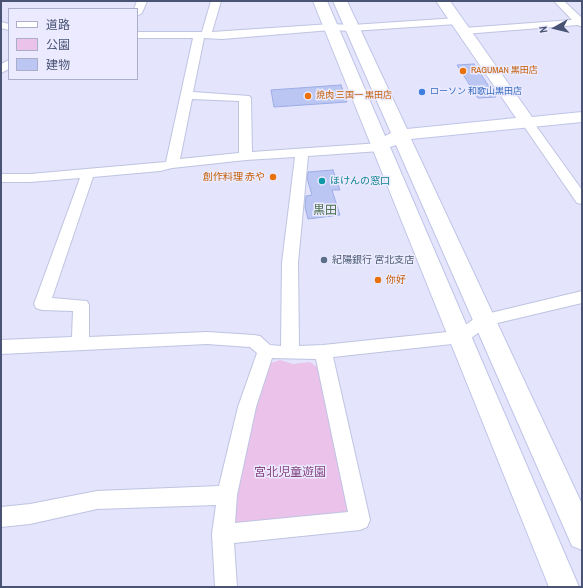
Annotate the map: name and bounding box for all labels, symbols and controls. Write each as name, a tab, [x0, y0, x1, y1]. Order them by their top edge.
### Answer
legend	[8, 8, 138, 80]
north arrow	[535, 8, 575, 48]
text: 道路	[46, 17, 70, 33]
text: N	[536, 25, 551, 34]
text: 公園	[46, 37, 70, 53]
text: 建物	[46, 57, 70, 73]
marker: RAGUMAN 黒田店	[458, 66, 468, 76]
place label: RAGUMAN 黒田店	[471, 66, 538, 76]
marker: ローソン 和歌山黒田店	[417, 87, 427, 97]
place label: ローソン 和歌山黒田店	[430, 87, 522, 97]
marker: 焼肉 三国一 黒田店	[303, 91, 313, 101]
place label: 焼肉 三国一 黒田店	[316, 91, 392, 101]
place label: 創作料理 赤や	[203, 171, 265, 183]
marker: 創作料理 赤や	[268, 172, 278, 182]
place label: ほけんの窓口	[330, 175, 390, 187]
marker: ほけんの窓口	[317, 176, 327, 186]
district label: 黒田	[313, 204, 337, 218]
place label: 紀陽銀行 宮北支店	[332, 254, 414, 266]
marker: 紀陽銀行 宮北支店	[319, 255, 329, 265]
place label: 你好	[386, 274, 406, 286]
marker: 你好	[373, 275, 383, 285]
park label: 宮北児童遊園	[254, 466, 326, 480]

